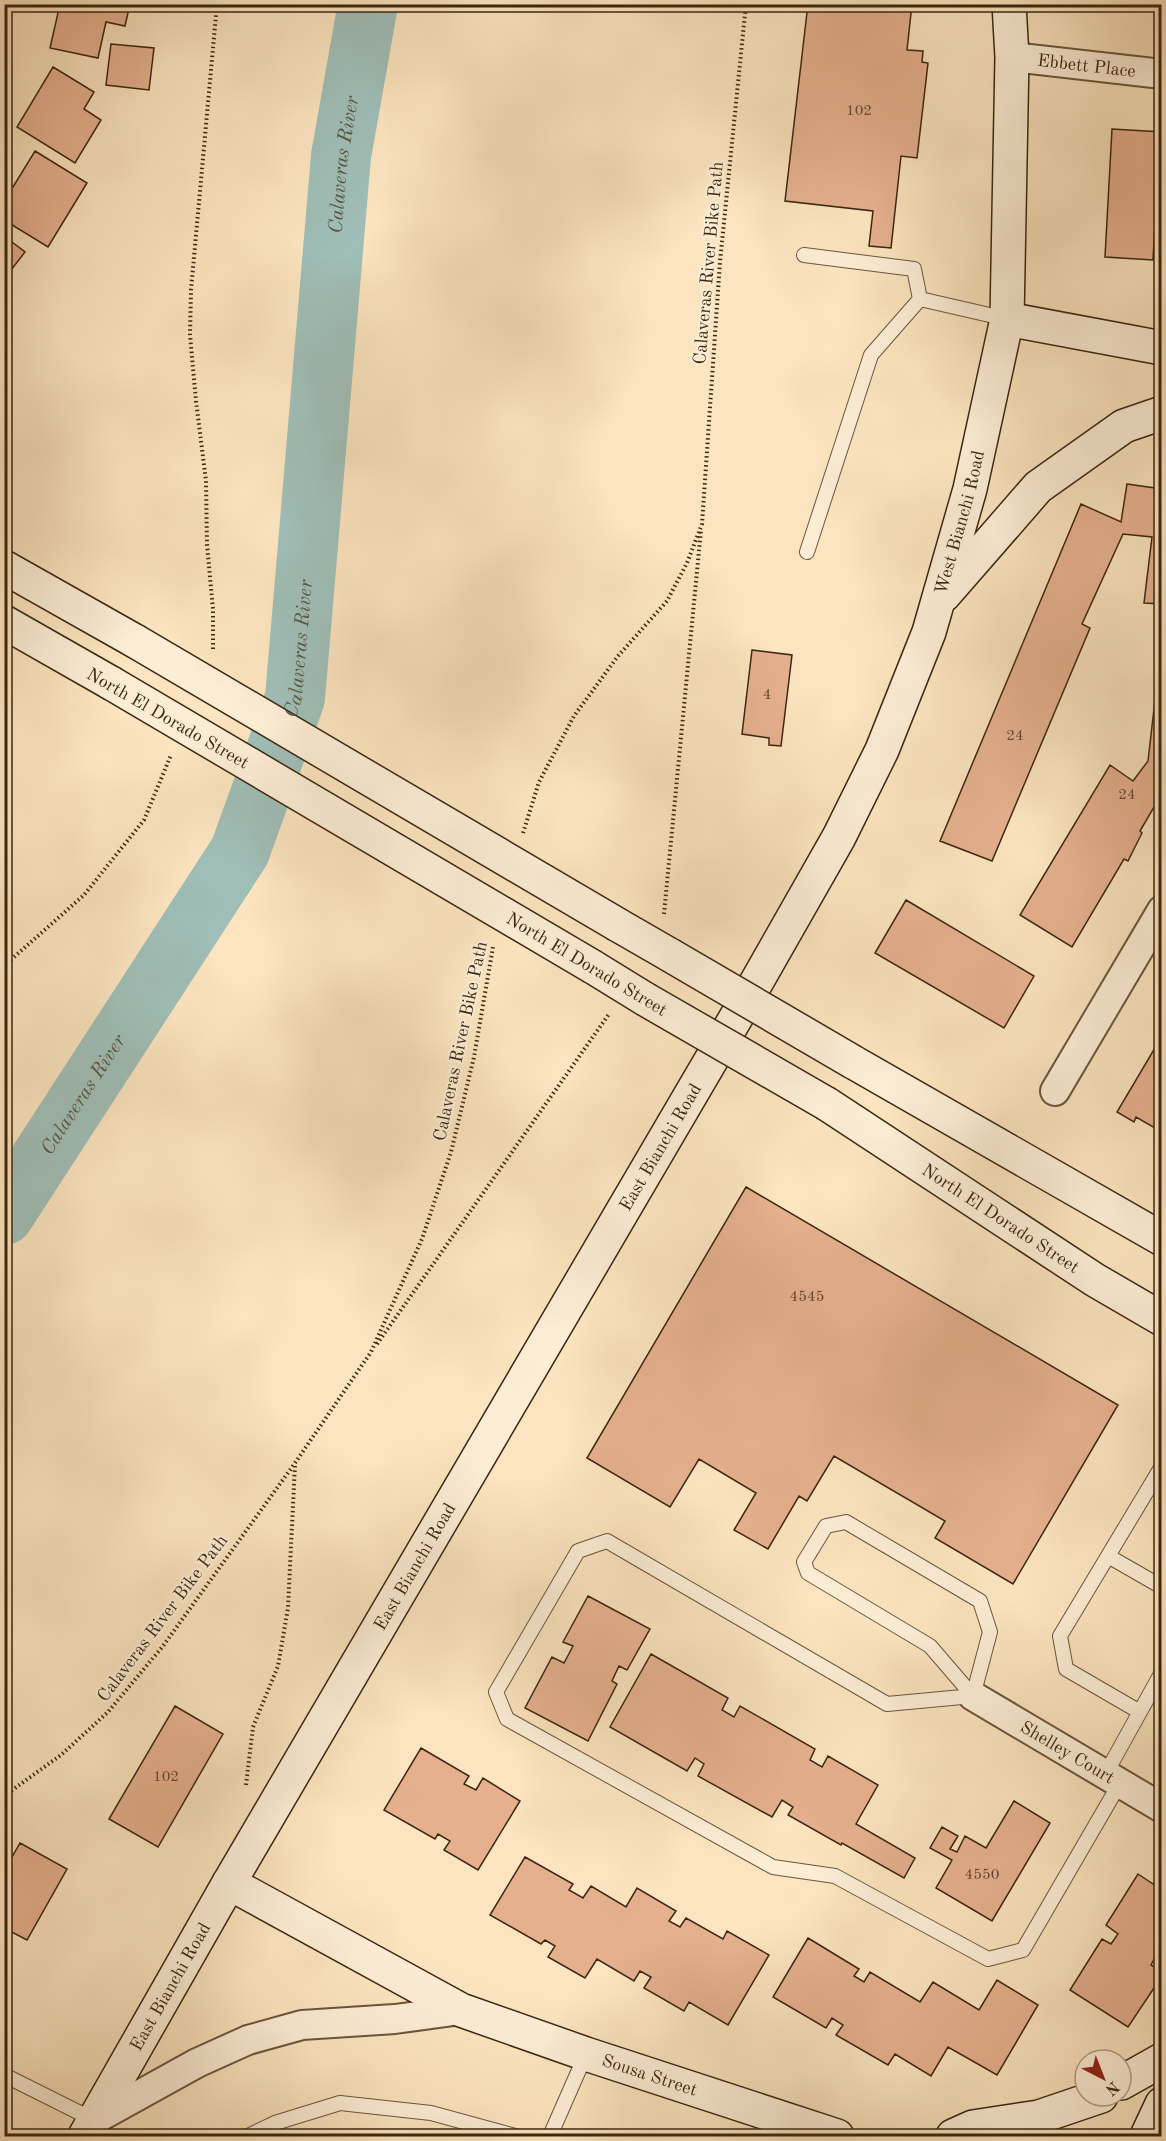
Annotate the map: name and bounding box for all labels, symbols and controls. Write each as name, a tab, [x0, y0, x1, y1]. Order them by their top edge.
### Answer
street label: Ebbett Place	[1036, 52, 1137, 81]
water label: Calaveras River	[326, 94, 364, 234]
house number: 102	[846, 104, 872, 119]
street label: Calaveras River Bike Path	[691, 161, 727, 365]
street label: West Bianchi Road	[932, 449, 988, 597]
water label: Calaveras River	[281, 578, 317, 721]
street label: North El Dorado Street	[83, 665, 252, 773]
house number: 4	[763, 688, 771, 703]
house number: 24	[1006, 729, 1024, 744]
house number: 24	[1118, 788, 1136, 803]
street label: North El Dorado Street	[503, 910, 670, 1020]
street label: Calaveras River Bike Path	[431, 940, 491, 1143]
water label: Calaveras River	[38, 1031, 130, 1159]
street label: East Bianchi Road	[617, 1081, 705, 1214]
street label: North El Dorado Street	[918, 1161, 1082, 1277]
house number: 4545	[790, 1290, 824, 1305]
street label: East Bianchi Road	[371, 1500, 460, 1634]
street label: Calaveras River Bike Path	[94, 1532, 231, 1705]
street label: Shelley Court	[1017, 1718, 1117, 1788]
house number: 102	[153, 1770, 179, 1785]
house number: 4550	[965, 1868, 999, 1883]
street label: East Bianchi Road	[127, 1920, 214, 2054]
north arrow	[1073, 2048, 1133, 2108]
street label: Sousa Street	[599, 2052, 699, 2100]
text: N	[1101, 2078, 1122, 2098]

